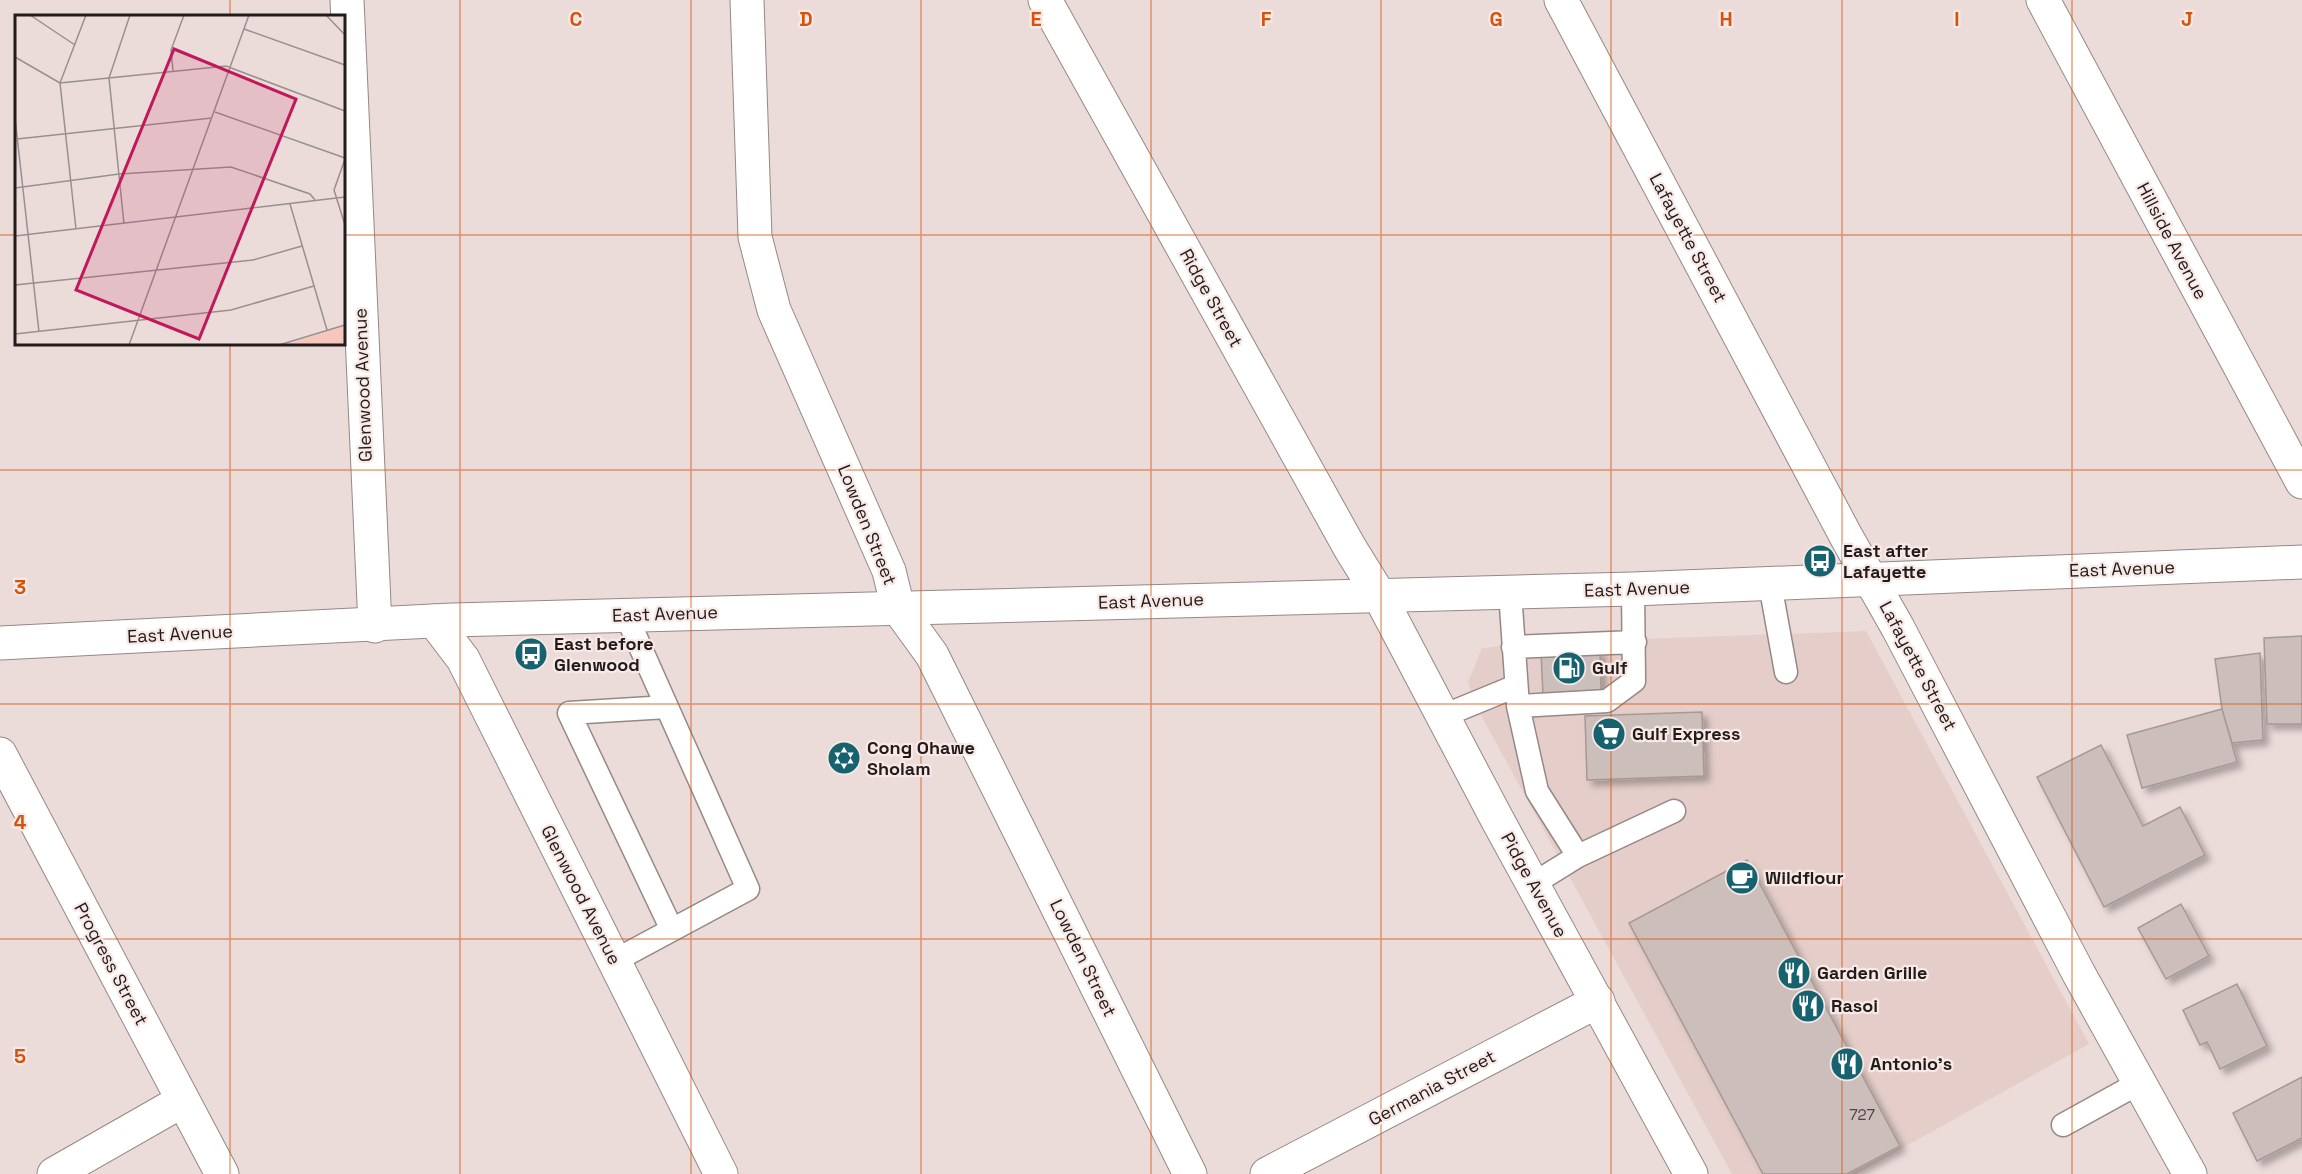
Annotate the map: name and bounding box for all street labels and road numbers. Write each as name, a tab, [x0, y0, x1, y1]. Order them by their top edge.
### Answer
street label: Lafayette Street	[1645, 169, 1732, 307]
street label: Hillside Avenue	[2132, 178, 2213, 303]
street label: Ridge Street	[1175, 244, 1248, 351]
street label: Glenwood Avenue	[348, 308, 377, 462]
street label: Lowden Street	[833, 461, 902, 588]
street label: East Avenue	[2069, 555, 2175, 582]
street label: East Avenue	[1584, 575, 1690, 602]
street label: East Avenue	[1098, 587, 1204, 614]
street label: Lafayette Street	[1875, 597, 1962, 735]
street label: East Avenue	[612, 600, 718, 627]
street label: East Avenue	[126, 619, 233, 648]
street label: Glenwood Avenue	[536, 821, 627, 969]
street label: Pidge Avenue	[1496, 828, 1573, 941]
street label: Lowden Street	[1045, 895, 1122, 1020]
street label: Progress Street	[69, 898, 153, 1029]
street label: Germania Street	[1364, 1044, 1499, 1131]

